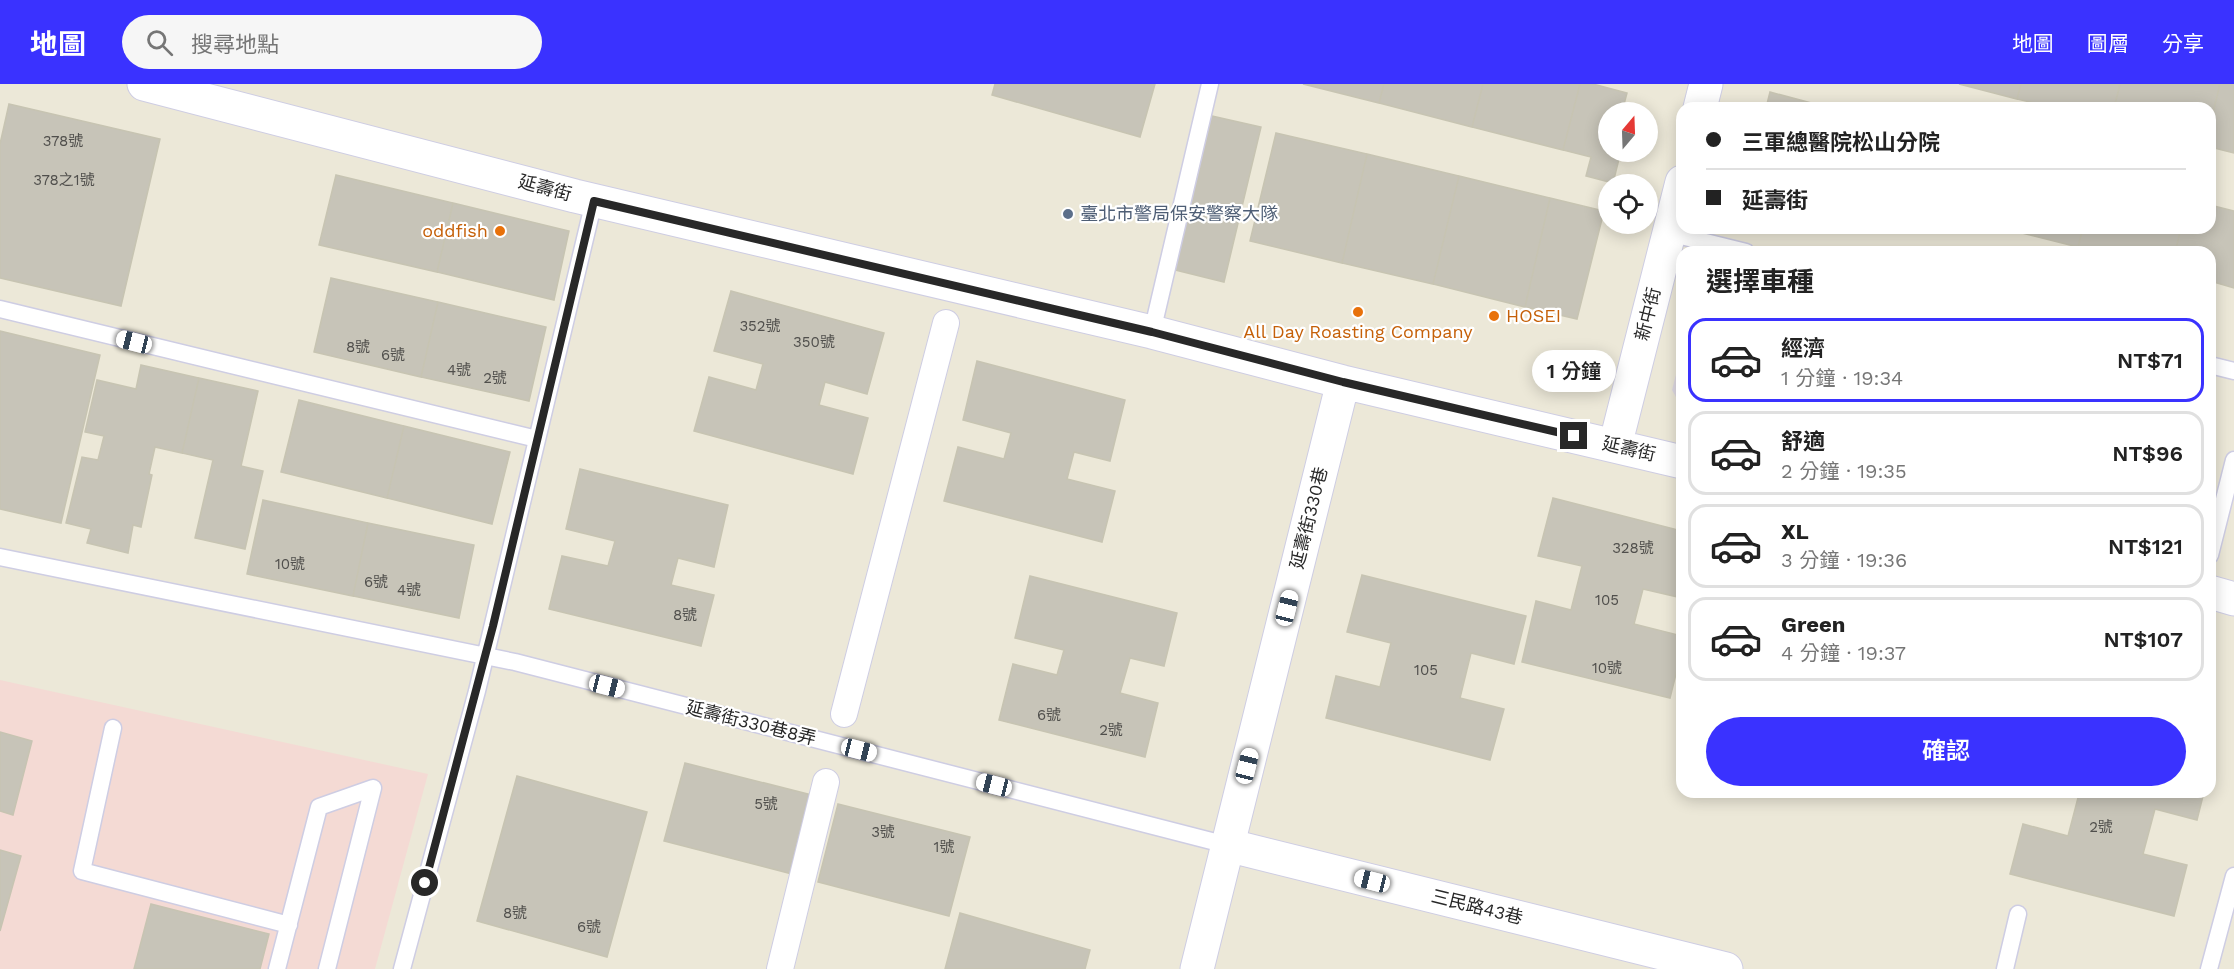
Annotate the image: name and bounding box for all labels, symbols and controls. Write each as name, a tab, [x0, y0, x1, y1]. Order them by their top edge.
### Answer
search box	[122, 15, 542, 69]
icon: search	[143, 26, 176, 59]
text: 地圖	[30, 28, 86, 61]
text: 地圖	[2012, 31, 2054, 56]
text: 圖層	[2087, 31, 2129, 56]
text: 分享	[2162, 31, 2204, 56]
text: 搜尋地點	[191, 32, 279, 57]
north arrow	[1598, 102, 1658, 162]
map controls	[1598, 102, 1658, 234]
text: 三軍總醫院松山分院	[1742, 130, 1940, 155]
house number: 378號	[43, 132, 83, 150]
street label: 延壽街	[516, 170, 574, 205]
house number: 378之1號	[33, 171, 95, 189]
button: locate	[1598, 174, 1658, 234]
text: 延壽街	[1742, 188, 1808, 213]
place label: 臺北市警局保安警察大隊	[1080, 203, 1278, 224]
marker: 臺北市警局保安警察大隊	[1061, 207, 1075, 221]
place label: oddfish	[422, 220, 488, 241]
marker: oddfish	[493, 224, 507, 238]
text: 選擇車種	[1706, 266, 1814, 298]
street label: 新中街	[1631, 285, 1664, 343]
marker: All Day Roasting Company	[1351, 305, 1365, 319]
place label: HOSEI	[1506, 305, 1561, 326]
marker: HOSEI	[1487, 309, 1501, 323]
house number: 352號	[739, 317, 781, 335]
place label: All Day Roasting Company	[1243, 321, 1473, 342]
car	[114, 329, 154, 355]
house number: 350號	[793, 333, 835, 351]
icon: car	[1709, 333, 1763, 387]
text: 經濟	[1781, 336, 1825, 361]
house number: 8號	[346, 338, 370, 356]
house number: 6號	[381, 346, 405, 364]
text: NT$71	[2117, 348, 2183, 373]
callout: 1 分鐘	[1532, 349, 1616, 391]
text: 1 分鐘	[1547, 359, 1601, 383]
house number: 4號	[447, 361, 471, 379]
text: 1 分鐘 · 19:34	[1781, 366, 1903, 390]
house number: 2號	[483, 369, 507, 387]
route end	[1560, 422, 1587, 449]
icon: car	[1709, 426, 1763, 480]
text: 舒適	[1781, 429, 1825, 454]
street label: 延壽街	[1600, 432, 1658, 465]
text: NT$96	[2112, 441, 2183, 466]
text: 2 分鐘 · 19:35	[1781, 459, 1907, 483]
street label: 延壽街330巷	[1286, 465, 1331, 571]
icon: car	[1709, 519, 1763, 573]
text: XL	[1781, 519, 1809, 544]
text: NT$121	[2108, 534, 2183, 559]
house number: 328號	[1612, 539, 1654, 557]
text: 3 分鐘 · 19:36	[1781, 548, 1907, 572]
house number: 10號	[275, 555, 305, 573]
house number: 6號	[364, 573, 388, 591]
house number: 4號	[397, 581, 421, 599]
car	[1274, 588, 1300, 628]
house number: 105	[1595, 591, 1619, 609]
house number: 8號	[673, 606, 697, 624]
icon: car	[1709, 612, 1763, 666]
text: Green	[1781, 612, 1845, 637]
text: NT$107	[2104, 627, 2183, 652]
text: 4 分鐘 · 19:37	[1781, 641, 1906, 665]
house number: 10號	[1592, 659, 1622, 677]
house number: 105	[1414, 661, 1438, 679]
car	[587, 673, 627, 699]
street label: 延壽街330巷8弄	[684, 696, 818, 749]
house number: 6號	[1037, 706, 1061, 724]
button: 確認	[1706, 717, 2186, 786]
house number: 2號	[1099, 721, 1123, 739]
car	[839, 737, 879, 763]
car	[1234, 746, 1260, 786]
car	[974, 772, 1014, 798]
house number: 5號	[754, 795, 778, 813]
house number: 2號	[2089, 818, 2113, 836]
house number: 3號	[871, 823, 895, 841]
house number: 1號	[934, 838, 954, 856]
car	[1352, 868, 1392, 894]
route start	[411, 869, 438, 896]
street label: 三民路43巷	[1429, 885, 1525, 928]
house number: 8號	[503, 904, 527, 922]
house number: 6號	[577, 918, 601, 936]

